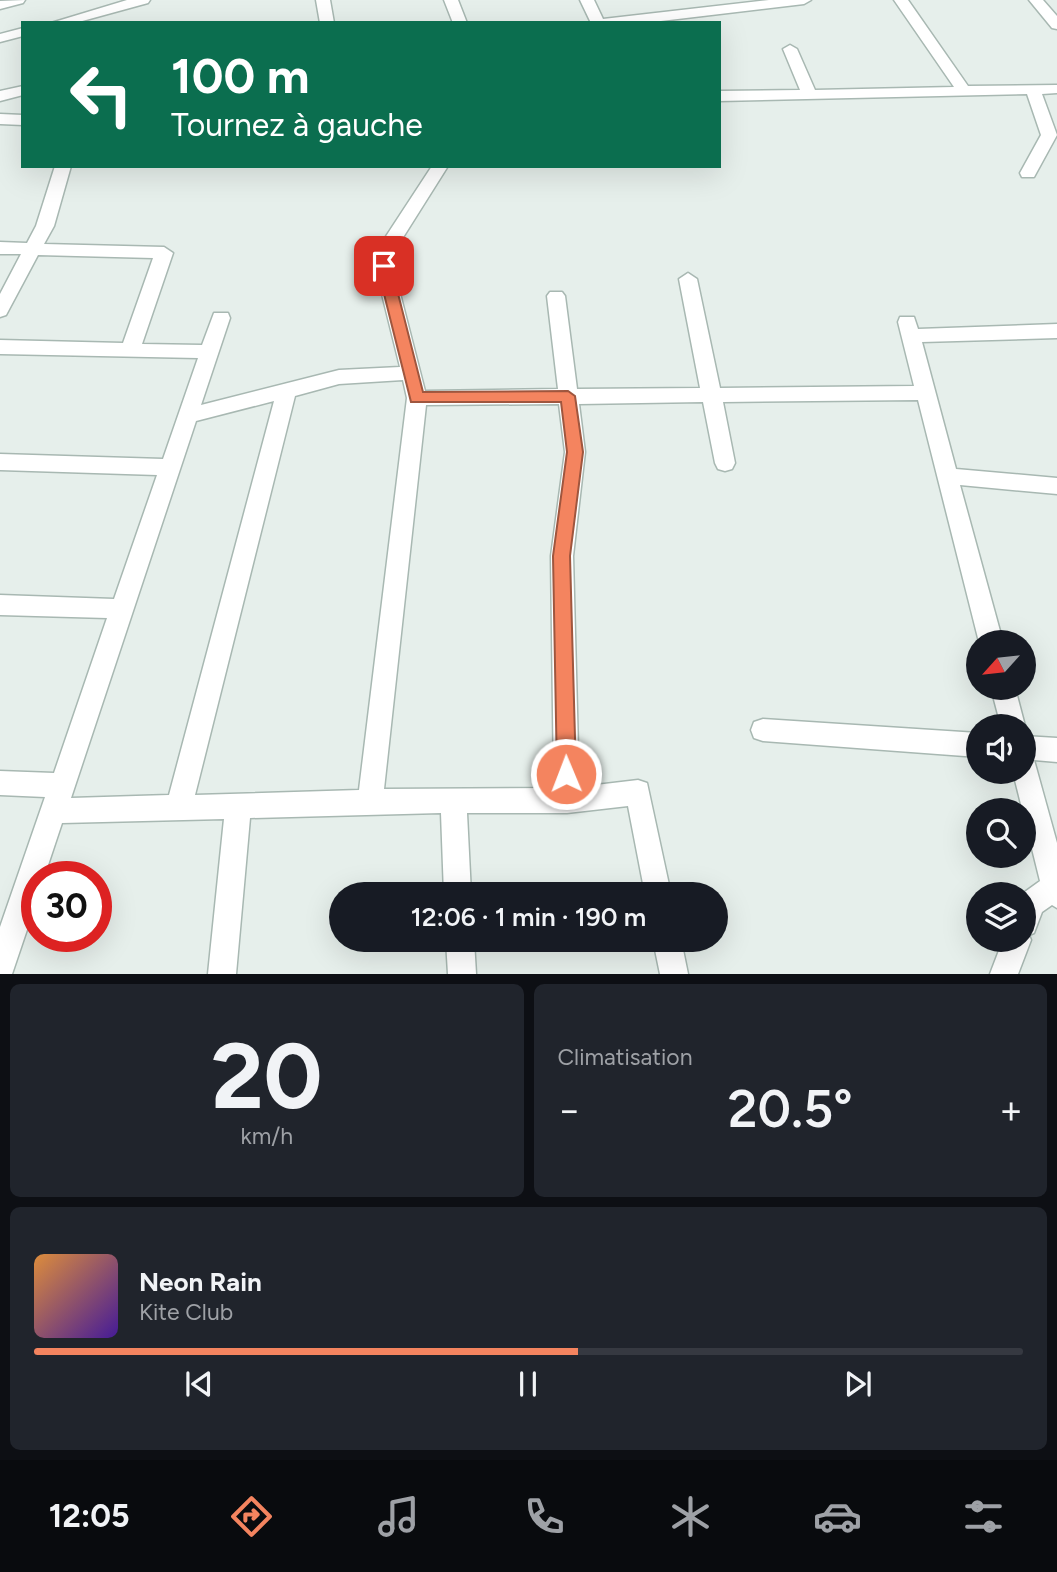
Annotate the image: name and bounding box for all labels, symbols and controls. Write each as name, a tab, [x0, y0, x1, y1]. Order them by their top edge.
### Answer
text: 100 m	[171, 46, 310, 105]
icon: left	[56, 49, 147, 140]
text: Tournez à gauche	[171, 106, 423, 144]
pin	[354, 236, 414, 296]
icon: arrive	[365, 247, 403, 285]
north arrow	[966, 630, 1036, 700]
map controls	[966, 630, 1036, 952]
button: sound	[966, 714, 1036, 784]
position arrow	[529, 737, 603, 811]
button: search	[966, 798, 1036, 868]
speed limit sign: 30	[21, 861, 112, 952]
button: layers	[966, 882, 1036, 952]
text: 12:06 · 1 min · 190 m	[411, 901, 646, 933]
text: 20	[211, 1022, 323, 1131]
text: Climatisation	[558, 1043, 692, 1071]
text: 20.5°	[728, 1078, 853, 1140]
text: −	[558, 1087, 581, 1133]
text: +	[999, 1087, 1023, 1133]
text: km/h	[240, 1122, 293, 1150]
text: Neon Rain	[139, 1266, 262, 1298]
text: Kite Club	[139, 1298, 233, 1326]
icon: previous	[180, 1365, 218, 1403]
icon: pause	[509, 1365, 547, 1403]
icon: next	[839, 1365, 877, 1403]
icon: directions	[227, 1492, 276, 1541]
icon: music	[374, 1492, 423, 1541]
icon: phone	[520, 1492, 569, 1541]
icon: climate	[666, 1492, 715, 1541]
icon: car	[813, 1492, 862, 1541]
icon: filters	[959, 1492, 1008, 1541]
text: 12:05	[49, 1497, 130, 1535]

